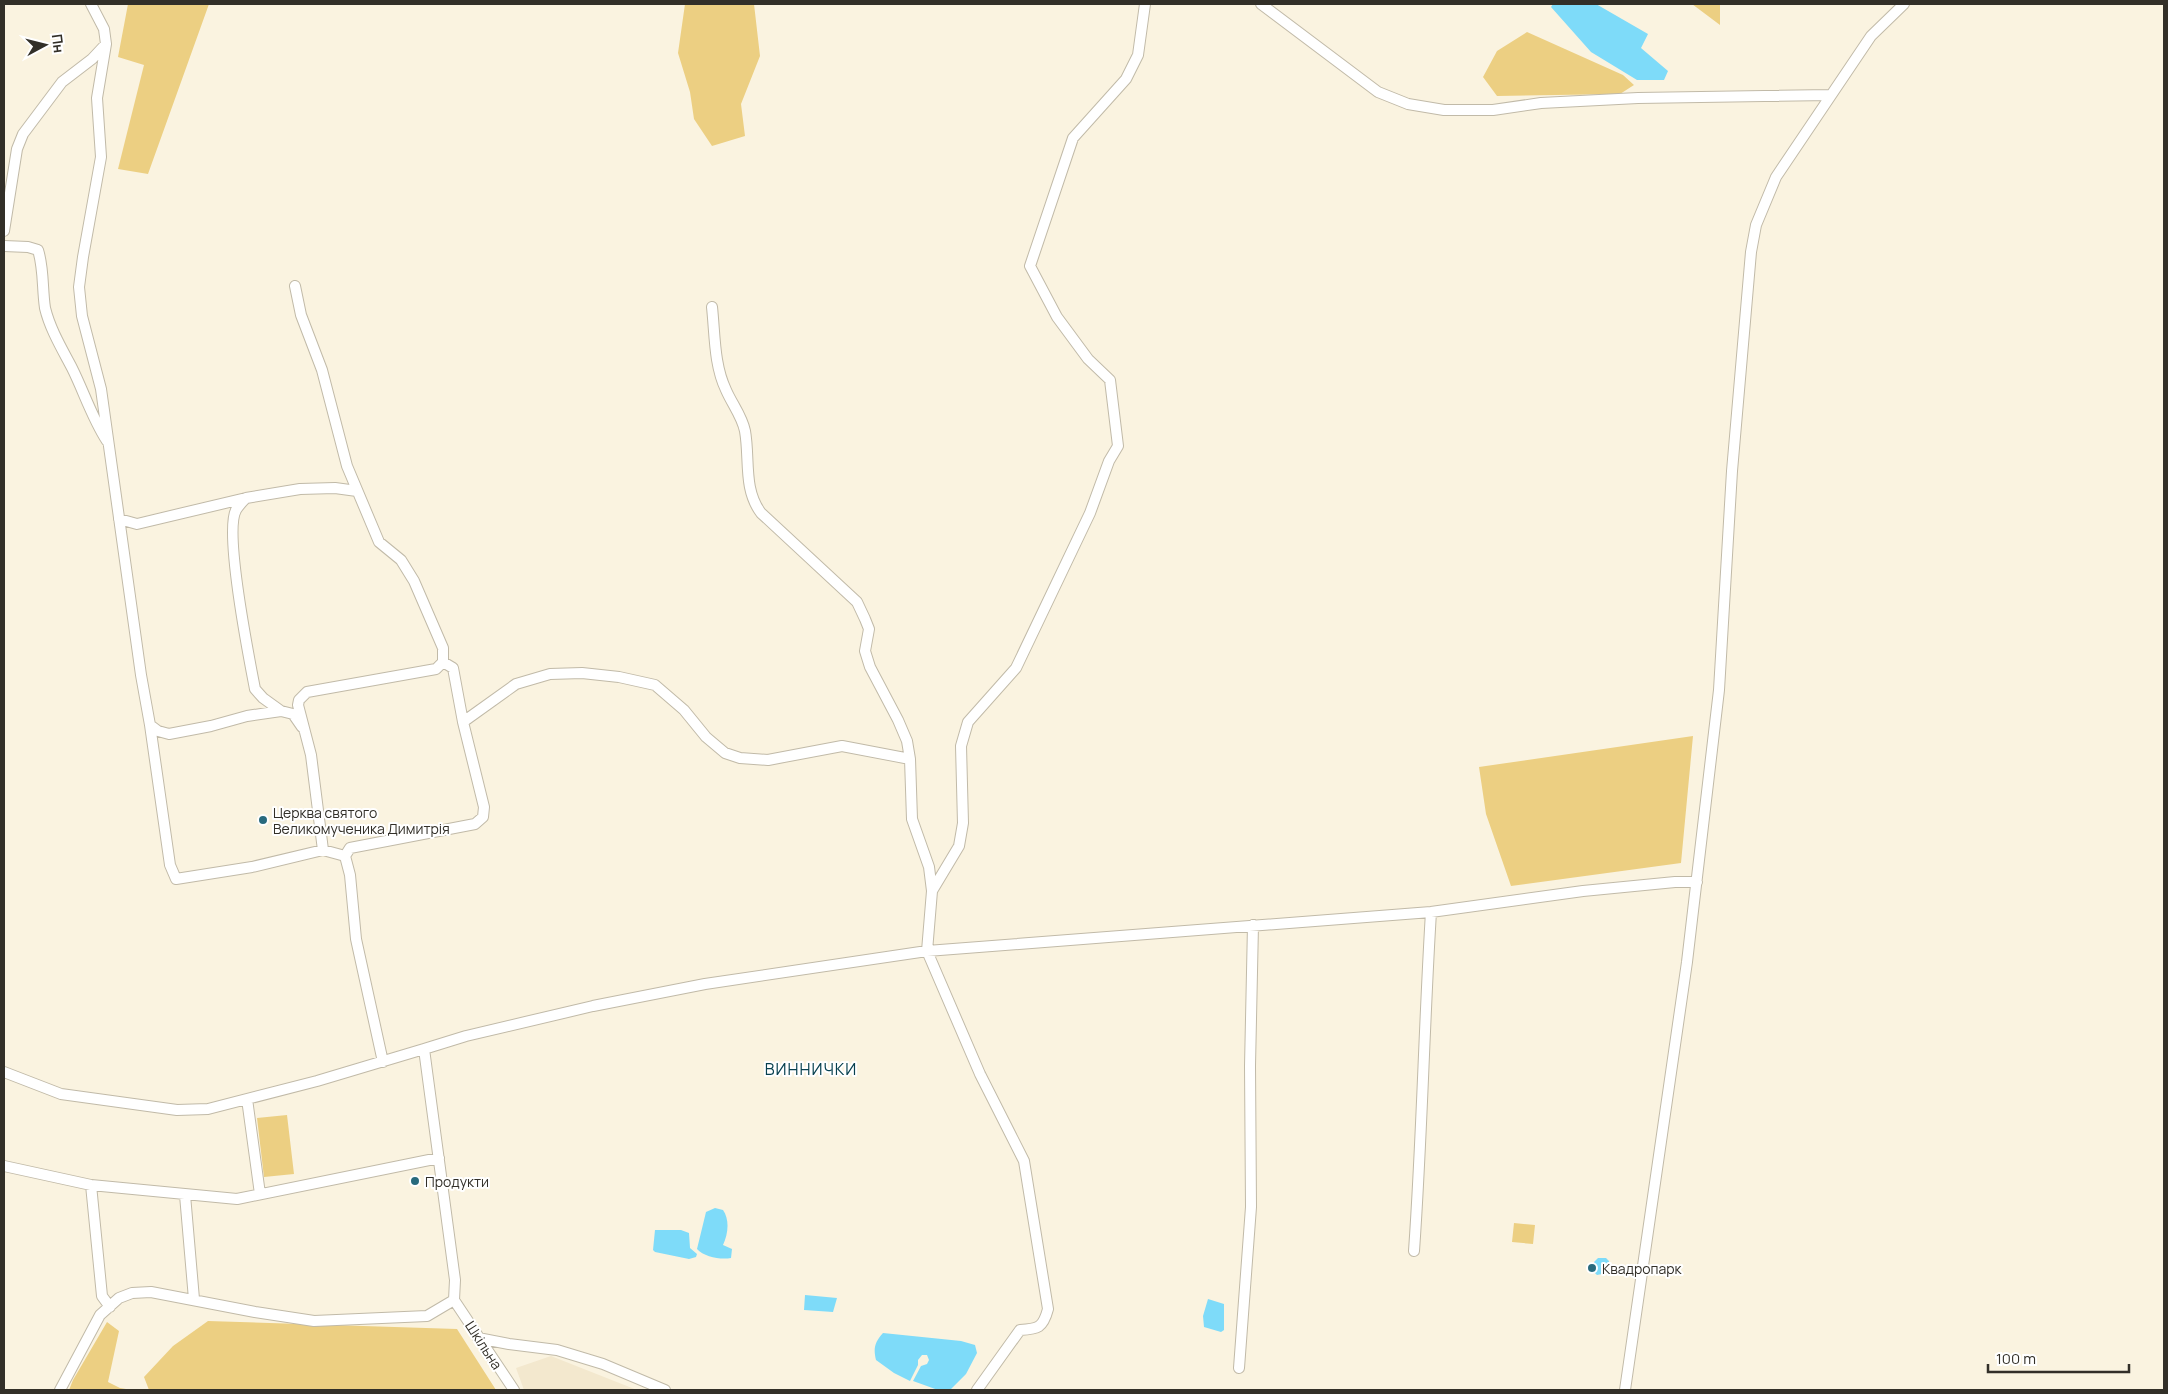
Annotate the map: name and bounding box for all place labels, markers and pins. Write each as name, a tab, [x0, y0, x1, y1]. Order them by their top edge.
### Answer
place label: Церква святого Великомученика Димитрія	[273, 803, 450, 838]
marker: Церква святого Великомученика Димитрія	[257, 814, 269, 826]
place label: Продукти	[425, 1172, 489, 1191]
marker: Продукти	[409, 1175, 421, 1187]
place label: Квадропарк	[1602, 1259, 1683, 1278]
marker: Квадропарк	[1586, 1262, 1598, 1274]

